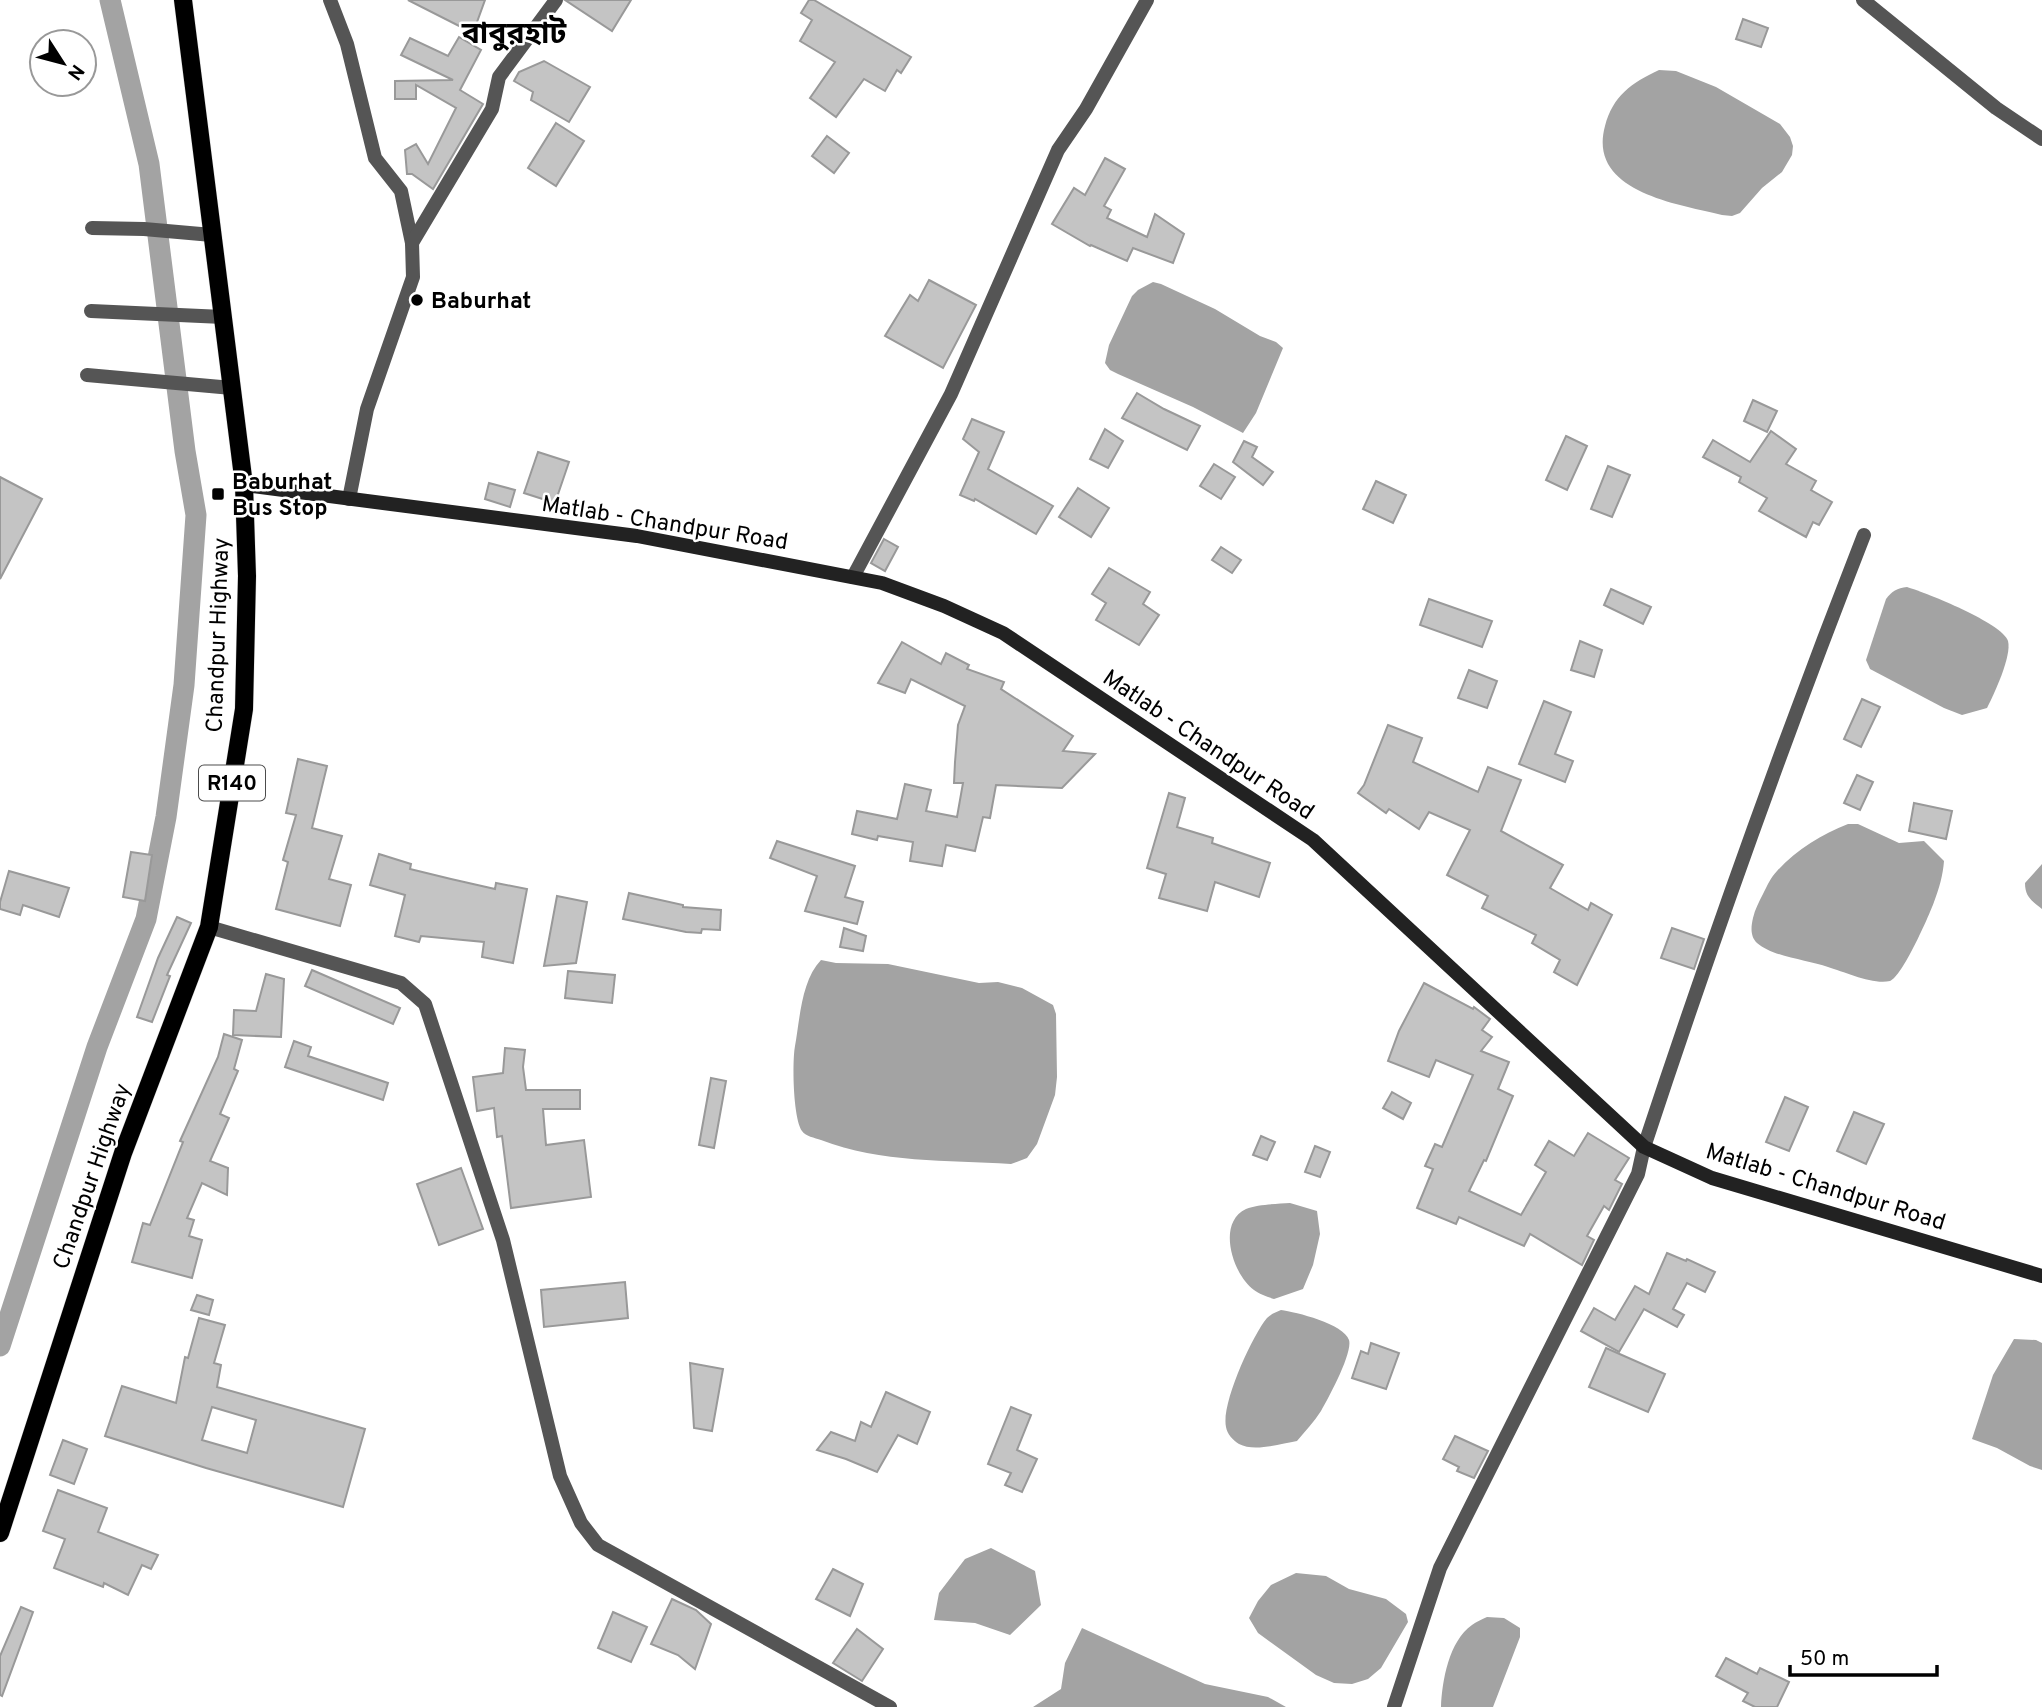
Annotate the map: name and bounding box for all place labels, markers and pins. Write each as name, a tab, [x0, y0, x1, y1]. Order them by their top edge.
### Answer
place label: Baburhat	[431, 288, 531, 317]
marker: Baburhat	[409, 292, 425, 308]
place label: Baburhat Bus Stop	[232, 469, 332, 524]
marker: Baburhat Bus Stop	[210, 486, 226, 502]

